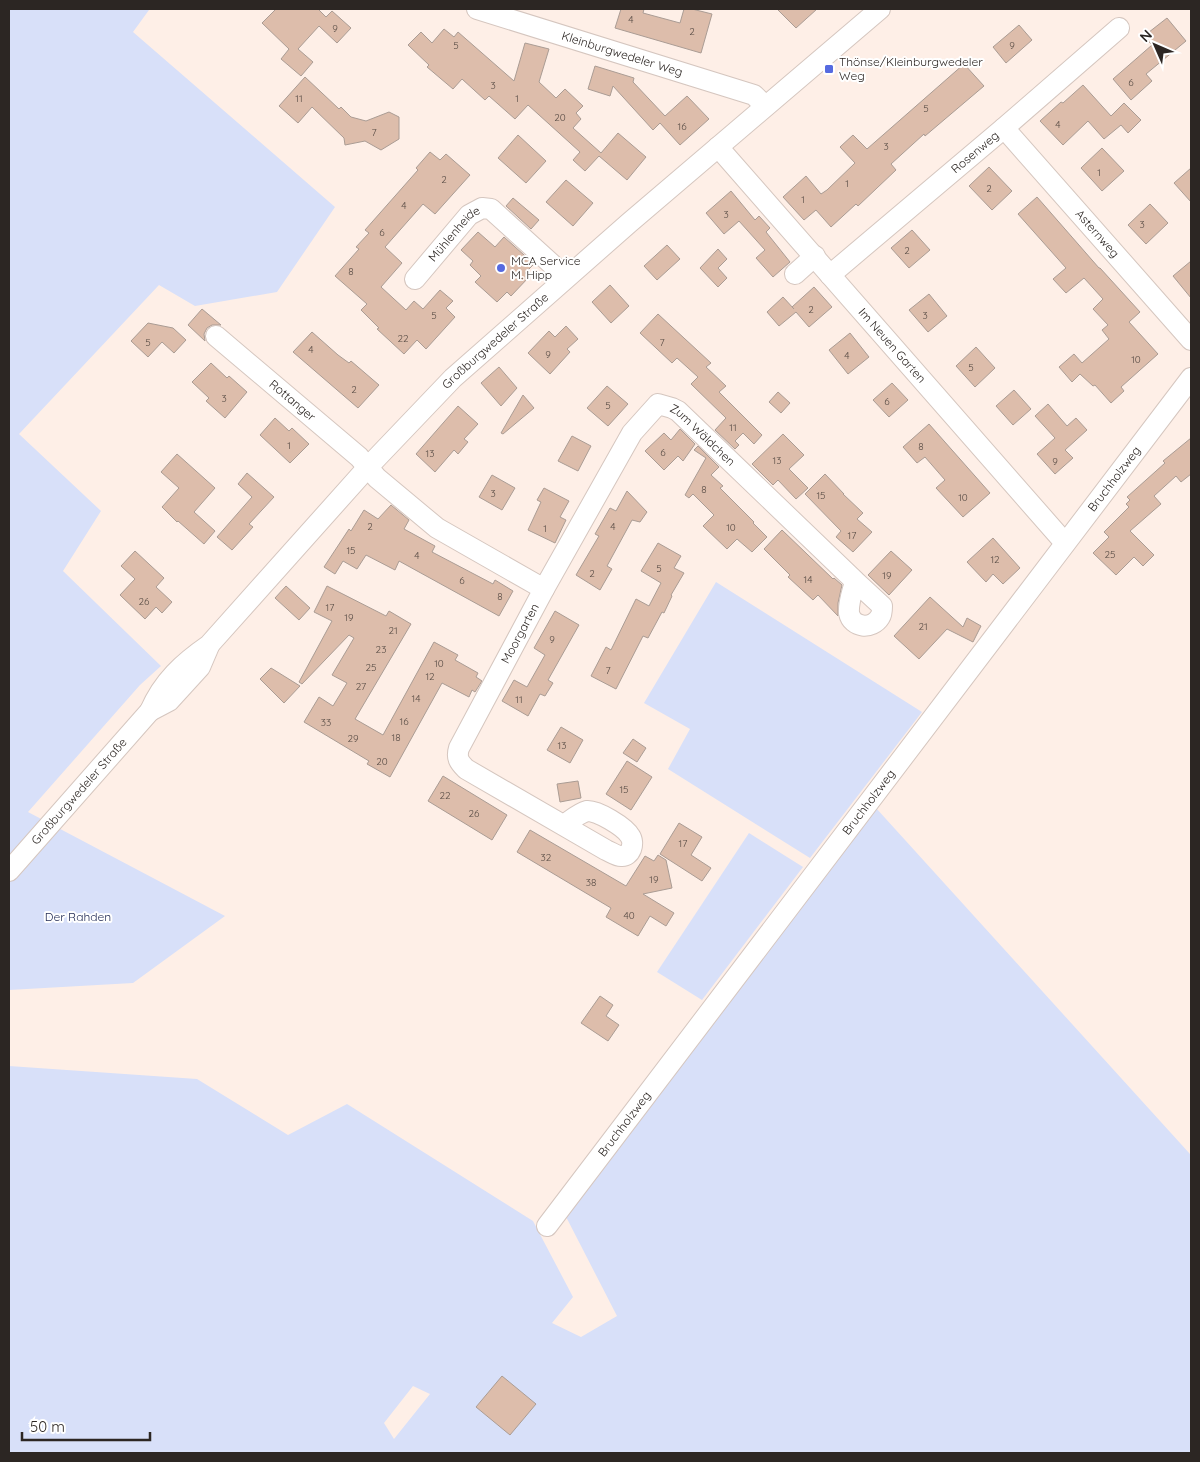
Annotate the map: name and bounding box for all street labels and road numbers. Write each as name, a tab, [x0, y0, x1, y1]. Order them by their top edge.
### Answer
street label: Kleinburgwedeler Weg	[560, 28, 685, 79]
street label: Rosenweg	[948, 128, 1002, 176]
street label: Mühlenheide	[425, 202, 483, 264]
street label: Asternweg	[1072, 206, 1123, 261]
street label: Großburgwedeler Straße	[439, 289, 551, 392]
street label: Im Neuen Garten	[855, 305, 929, 386]
street label: Rottanger	[266, 376, 319, 424]
street label: Zum Wäldchen	[668, 400, 738, 469]
street label: Bruchholzweg	[1084, 443, 1144, 514]
street label: Moorgarten	[498, 601, 542, 666]
street label: Großburgwedeler Straße	[28, 735, 130, 848]
street label: Bruchholzweg	[839, 766, 898, 838]
street label: Bruchholzweg	[594, 1088, 654, 1159]

